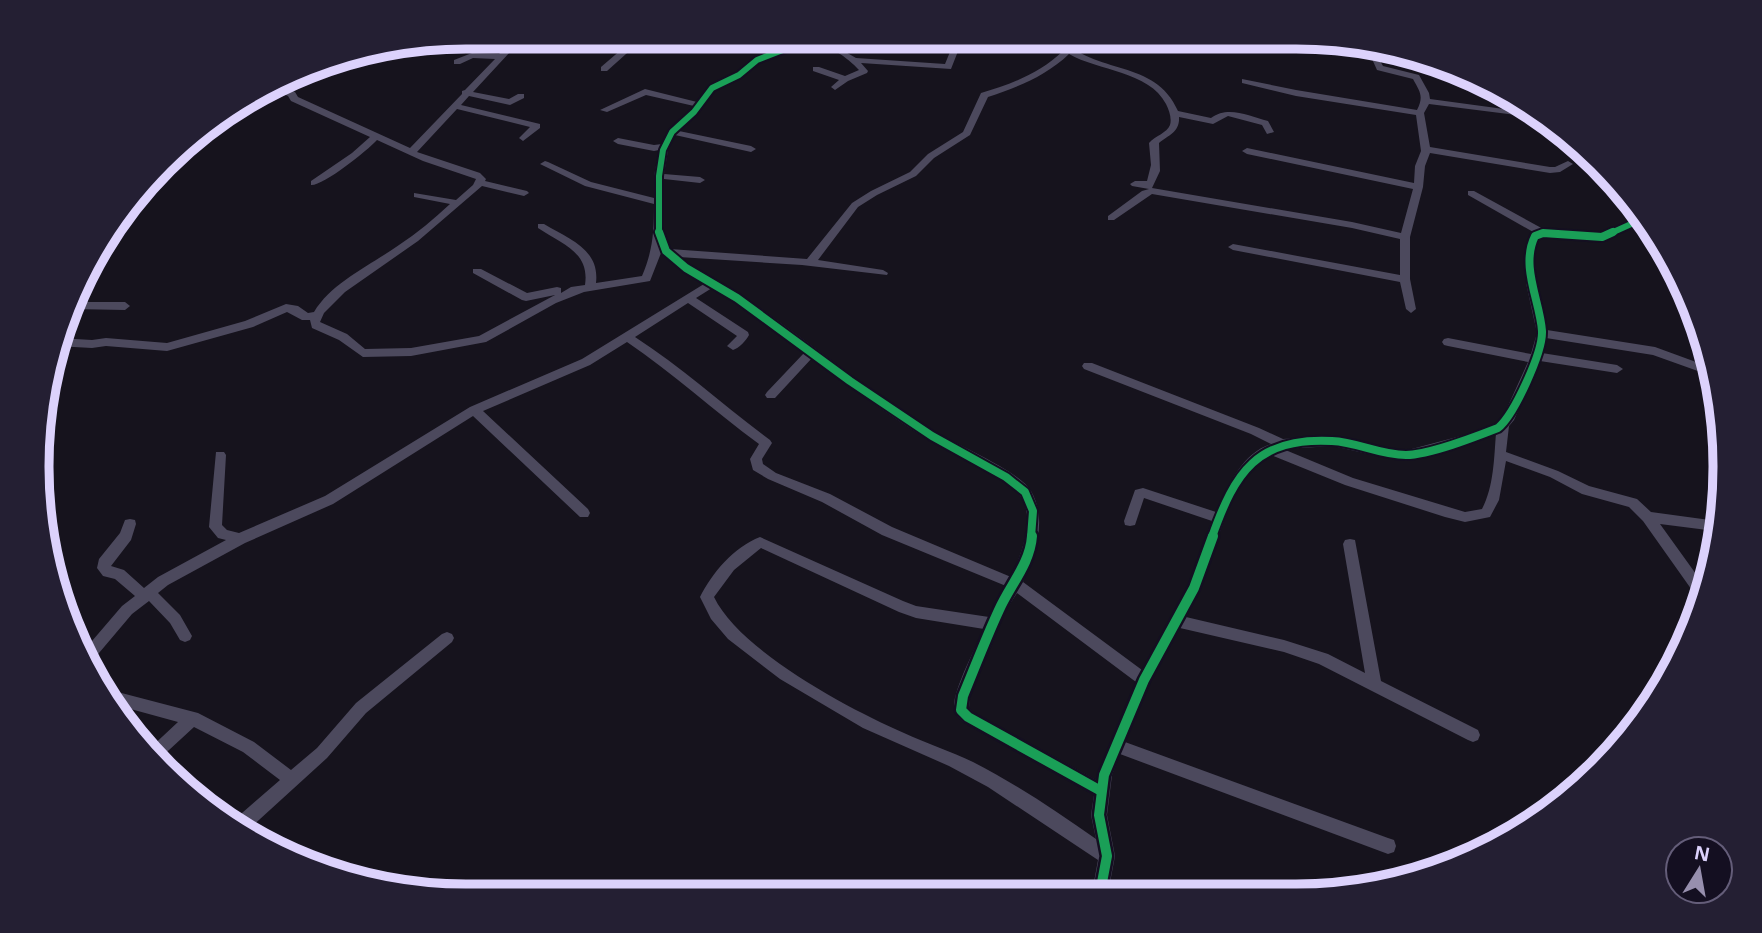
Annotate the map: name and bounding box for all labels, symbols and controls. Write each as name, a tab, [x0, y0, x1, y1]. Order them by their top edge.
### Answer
north arrow	[1664, 835, 1734, 905]
text: N	[1692, 839, 1712, 868]

